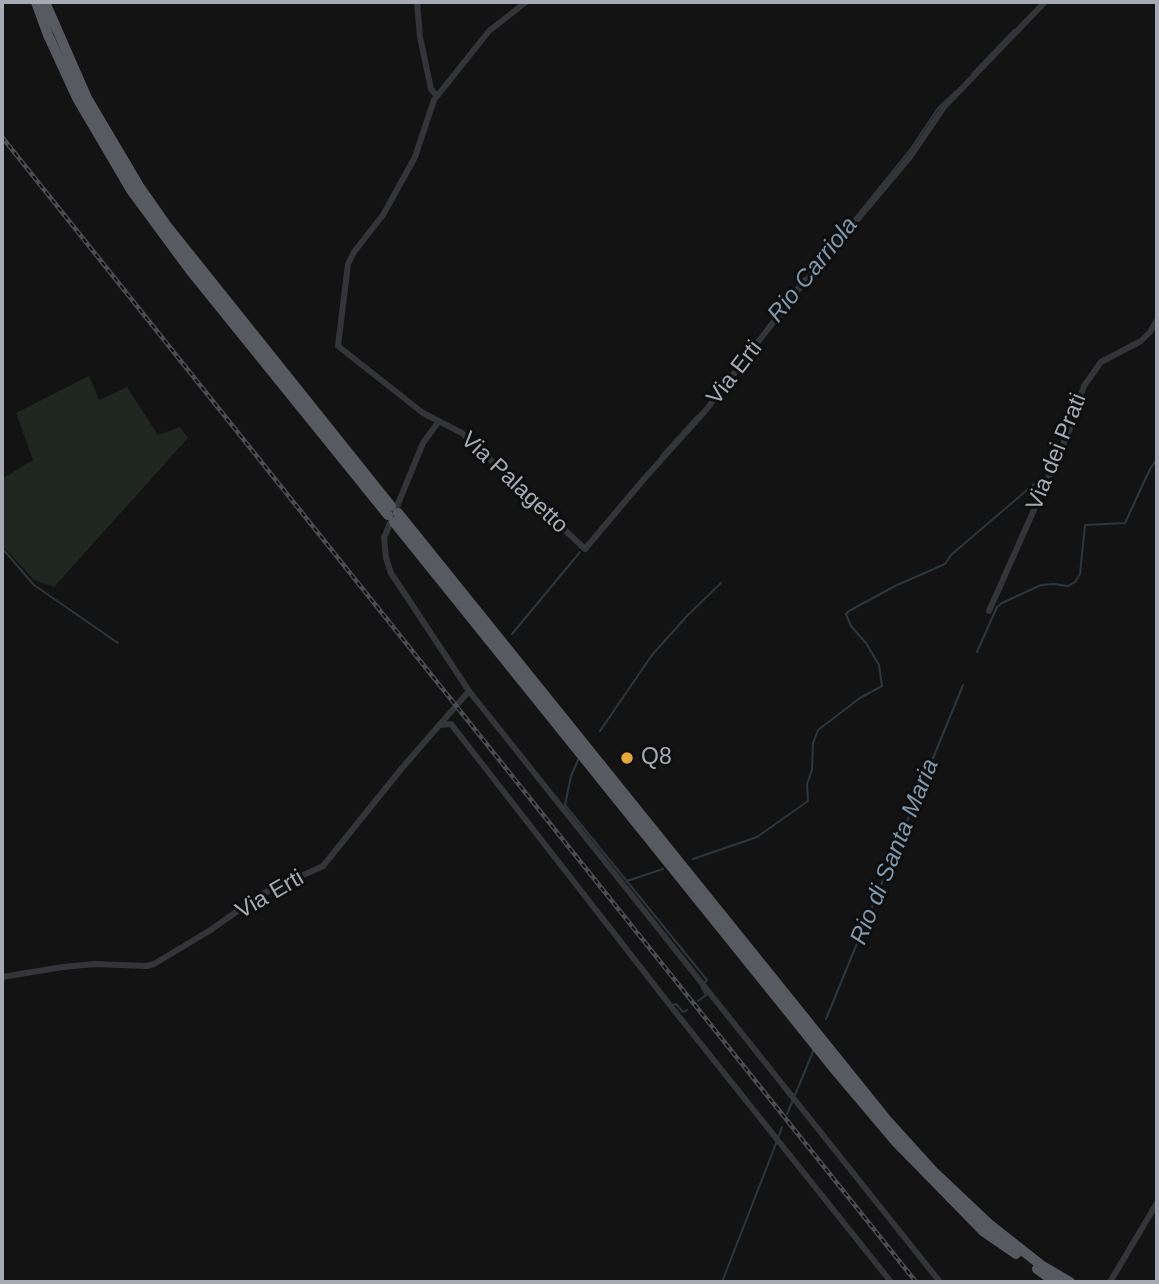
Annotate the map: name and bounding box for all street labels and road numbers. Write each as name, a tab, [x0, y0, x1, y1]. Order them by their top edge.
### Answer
street label: Via Erti	[701, 335, 769, 411]
street label: Via dei Prati	[1021, 390, 1093, 514]
street label: Via Palagetto	[455, 426, 573, 540]
street label: Via Erti	[231, 865, 309, 925]

